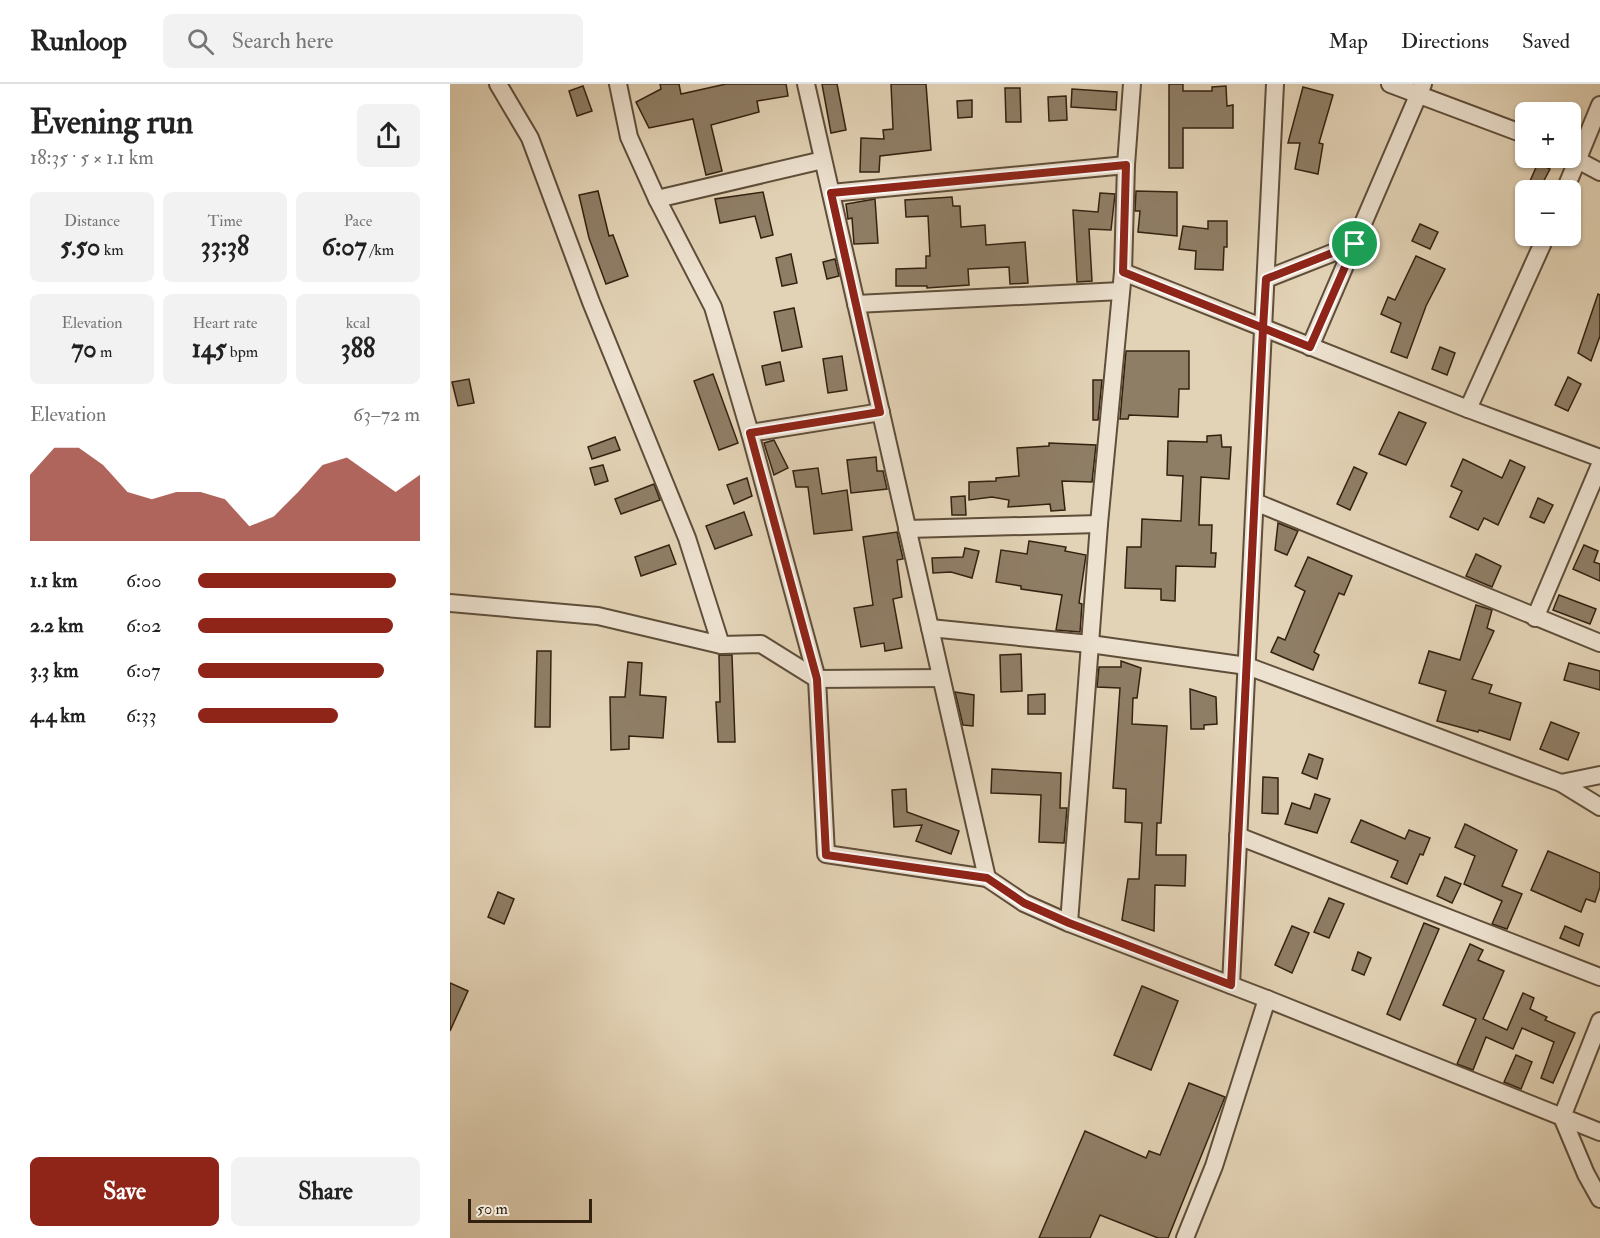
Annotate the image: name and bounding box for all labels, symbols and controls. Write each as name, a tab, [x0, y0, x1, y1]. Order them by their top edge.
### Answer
search box	[163, 14, 583, 68]
text: Runloop	[30, 24, 127, 59]
icon: search	[184, 25, 217, 58]
text: Search here	[232, 27, 334, 55]
text: Map	[1328, 28, 1368, 55]
text: Directions	[1401, 28, 1489, 55]
text: Saved	[1522, 28, 1570, 55]
text: Evening run	[30, 102, 193, 143]
map controls	[1515, 102, 1581, 246]
button: +	[1515, 102, 1581, 168]
button: share	[357, 104, 420, 167]
text: 18:35 · 5 × 1.1 km	[30, 145, 154, 170]
button: −	[1515, 180, 1581, 246]
text: Distance	[64, 211, 120, 231]
text: Time	[208, 211, 242, 231]
text: Pace	[344, 211, 372, 231]
pin	[1329, 218, 1380, 269]
icon: arrive	[1338, 227, 1371, 260]
text: 5.50	[60, 231, 100, 263]
text: 33:38	[201, 231, 249, 263]
text: 6:07	[322, 231, 367, 263]
text: km	[100, 240, 124, 260]
text: /km	[367, 240, 394, 260]
text: Elevation	[62, 313, 122, 333]
text: Heart rate	[192, 313, 258, 333]
text: kcal	[346, 313, 370, 333]
text: 70	[72, 333, 97, 365]
text: 145	[192, 333, 227, 365]
text: 388	[341, 333, 375, 365]
text: m	[97, 342, 112, 362]
text: bpm	[227, 342, 258, 362]
text: Elevation	[30, 402, 106, 427]
text: 63–72 m	[353, 402, 420, 427]
text: 1.1 km	[30, 568, 77, 593]
text: 6:00	[126, 568, 162, 593]
text: 2.2 km	[30, 613, 83, 638]
text: 6:02	[126, 613, 161, 638]
text: 3.3 km	[30, 658, 78, 683]
text: 6:07	[126, 658, 160, 683]
text: 4.4 km	[30, 703, 85, 728]
text: 6:33	[126, 703, 156, 728]
button: Save	[30, 1157, 219, 1226]
button: Share	[231, 1157, 420, 1226]
scale bar	[468, 1196, 592, 1224]
text: 50 m	[477, 1199, 508, 1219]

